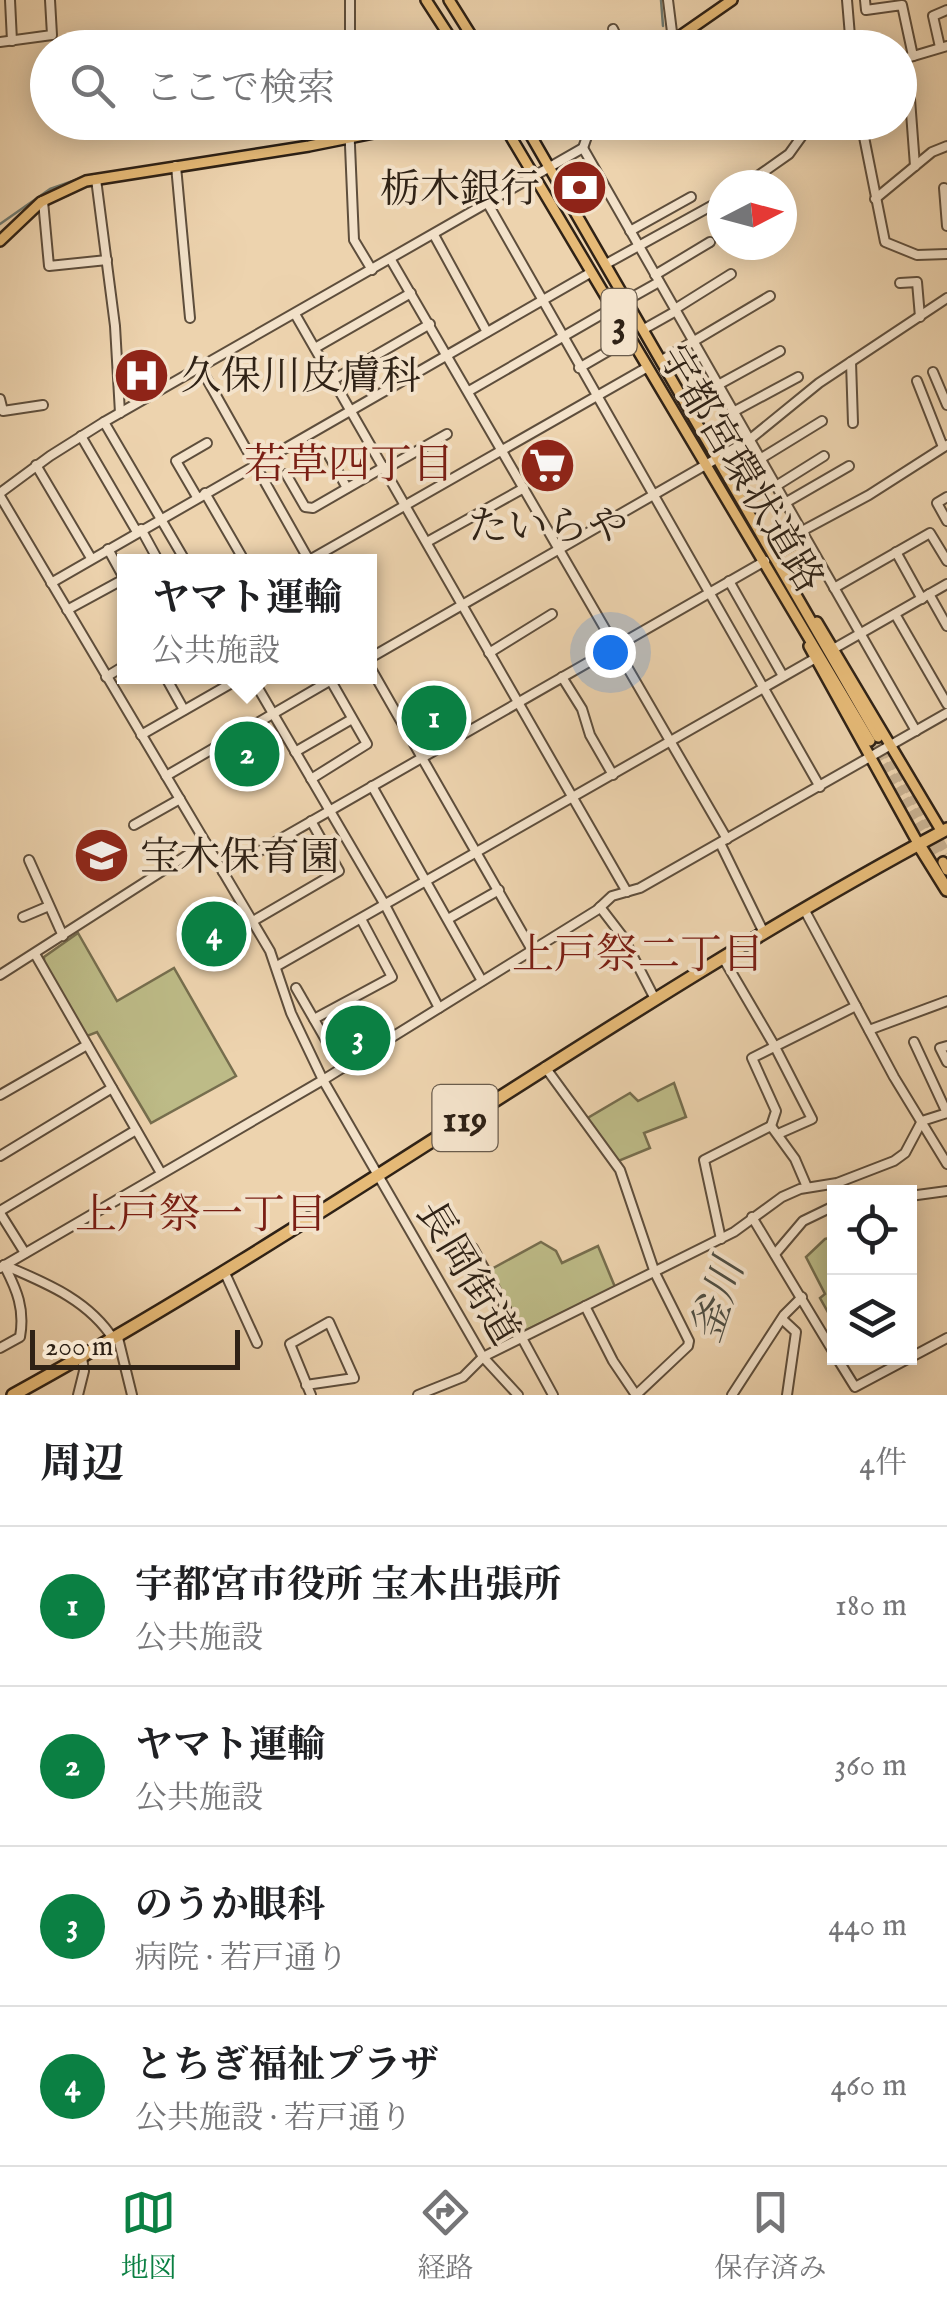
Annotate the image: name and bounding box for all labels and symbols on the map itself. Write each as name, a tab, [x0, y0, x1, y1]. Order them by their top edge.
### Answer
bank icon: 栃木銀行	[549, 158, 609, 218]
place label: 栃木銀行	[380, 166, 540, 217]
north arrow	[707, 170, 797, 260]
road number: 3	[602, 289, 636, 355]
street label: 宇都宮環状道路	[645, 337, 833, 603]
hospital icon: 久保川皮膚科	[112, 345, 172, 405]
place label: 久保川皮膚科	[181, 353, 421, 404]
supermarket icon: たいらや	[518, 436, 578, 496]
district label: 若草四丁目	[244, 440, 454, 493]
place label: たいらや	[468, 503, 628, 554]
your location	[585, 627, 636, 678]
pin: 1	[402, 680, 466, 756]
pin: 2	[214, 716, 280, 792]
school or university icon: 宝木保育園	[71, 826, 131, 886]
place label: 宝木保育園	[140, 834, 340, 885]
pin: 4	[182, 896, 246, 972]
district label: 上戸祭二丁目	[512, 930, 764, 983]
pin: 3	[326, 1000, 390, 1076]
road number: 119	[432, 1085, 498, 1151]
district label: 上戸祭一丁目	[75, 1190, 327, 1243]
street label: 長岡街道	[403, 1192, 529, 1356]
water label: 釜川	[681, 1249, 759, 1349]
scale bar	[30, 1325, 240, 1370]

